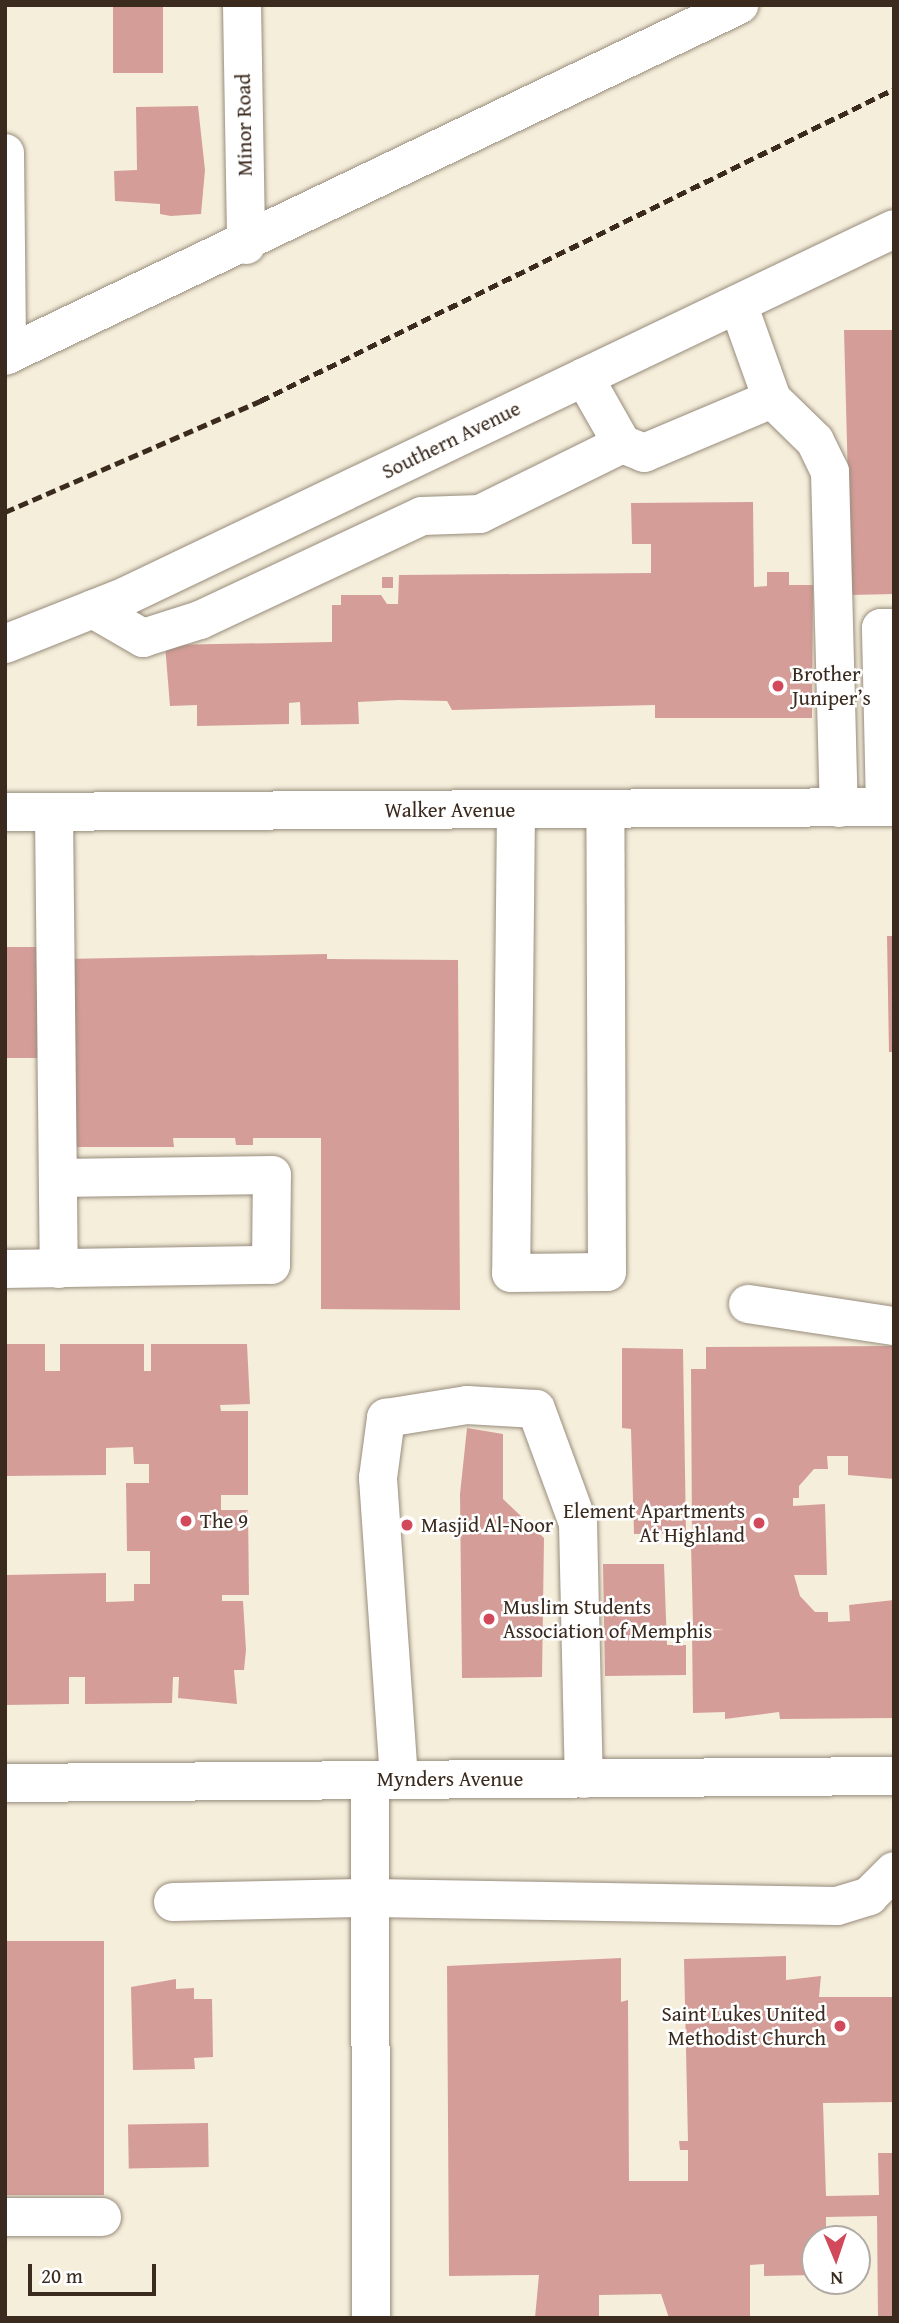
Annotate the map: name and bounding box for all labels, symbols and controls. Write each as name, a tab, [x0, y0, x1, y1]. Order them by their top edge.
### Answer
street label: Minor Road	[231, 73, 257, 177]
street label: Southern Avenue	[378, 396, 524, 484]
place label: Brother Juniper’s	[792, 661, 871, 711]
marker: Brother Juniper’s	[770, 678, 786, 694]
street label: Walker Avenue	[385, 797, 515, 823]
place label: Element Apartments At Highland	[563, 1498, 745, 1548]
place label: The 9	[200, 1508, 248, 1534]
place label: Masjid Al-Noor	[421, 1512, 554, 1538]
marker: The 9	[178, 1513, 194, 1529]
marker: Element Apartments At Highland	[751, 1515, 767, 1531]
marker: Masjid Al-Noor	[399, 1517, 415, 1533]
place label: Muslim Students Association of Memphis	[503, 1594, 712, 1644]
marker: Muslim Students Association of Memphis	[481, 1611, 497, 1627]
street label: Mynders Avenue	[377, 1766, 523, 1792]
place label: Saint Lukes United Methodist Church	[661, 2001, 826, 2051]
marker: Saint Lukes United Methodist Church	[832, 2018, 848, 2034]
north arrow	[801, 2225, 871, 2295]
scale bar	[32, 2250, 159, 2294]
text: 20 m	[41, 2260, 83, 2291]
text: N	[830, 2265, 844, 2293]

